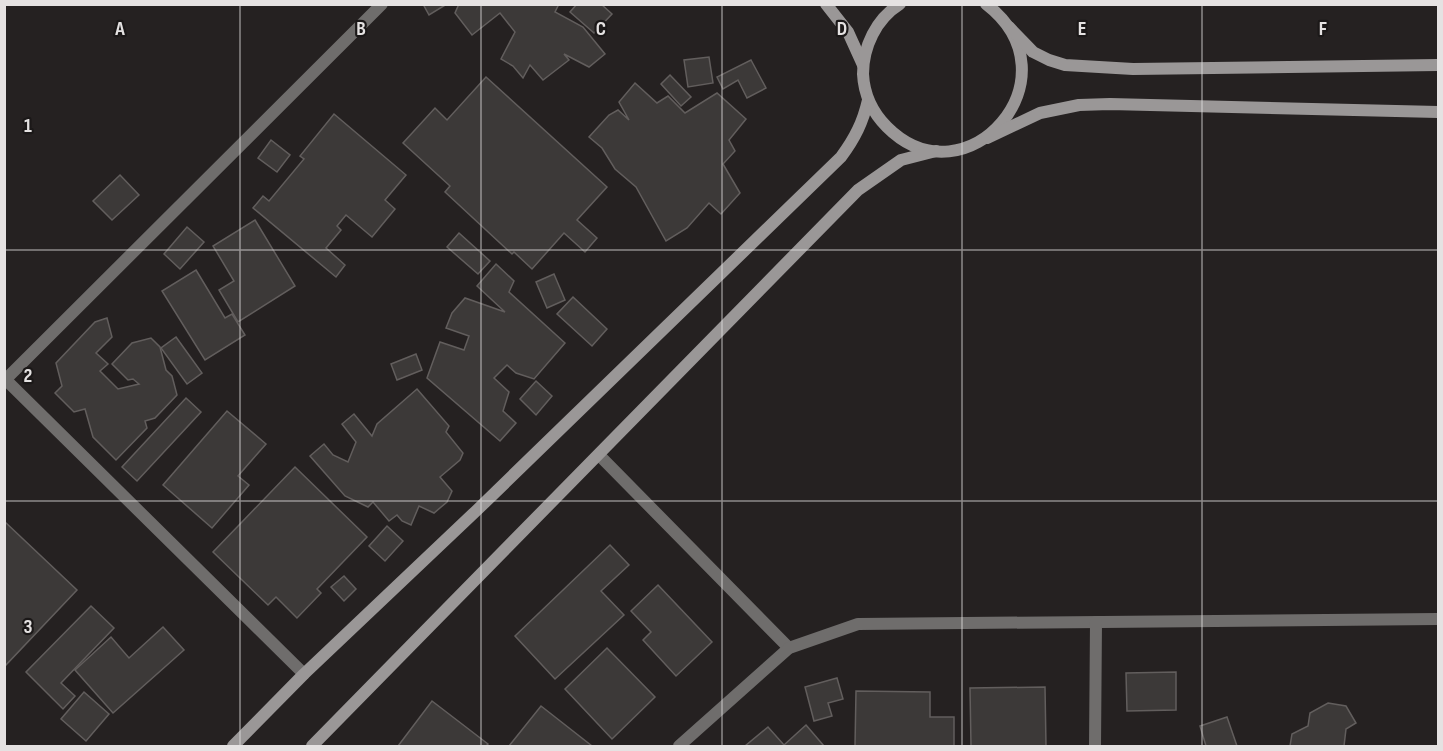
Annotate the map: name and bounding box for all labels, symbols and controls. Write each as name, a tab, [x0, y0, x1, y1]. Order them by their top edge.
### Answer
text: A	[114, 17, 125, 41]
text: B	[356, 17, 366, 41]
text: C	[596, 17, 606, 41]
text: D	[837, 17, 847, 41]
text: E	[1078, 17, 1086, 41]
text: F	[1319, 17, 1327, 41]
text: 1	[24, 114, 32, 138]
text: 2	[24, 364, 32, 388]
text: 3	[24, 615, 33, 639]

